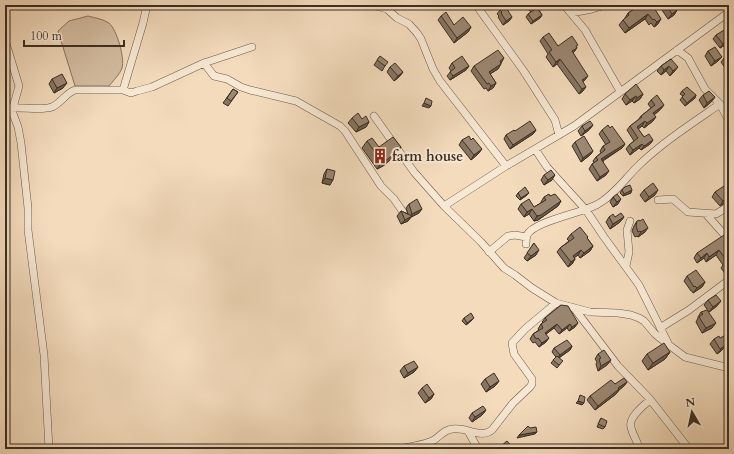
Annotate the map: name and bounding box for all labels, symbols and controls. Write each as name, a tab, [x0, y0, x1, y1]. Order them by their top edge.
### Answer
scale bar	[24, 22, 124, 48]
text: 100 m	[30, 28, 63, 44]
building icon: farm house	[371, 147, 389, 165]
place label: farm house	[392, 147, 463, 166]
north arrow	[672, 392, 712, 432]
text: N	[685, 394, 697, 411]

